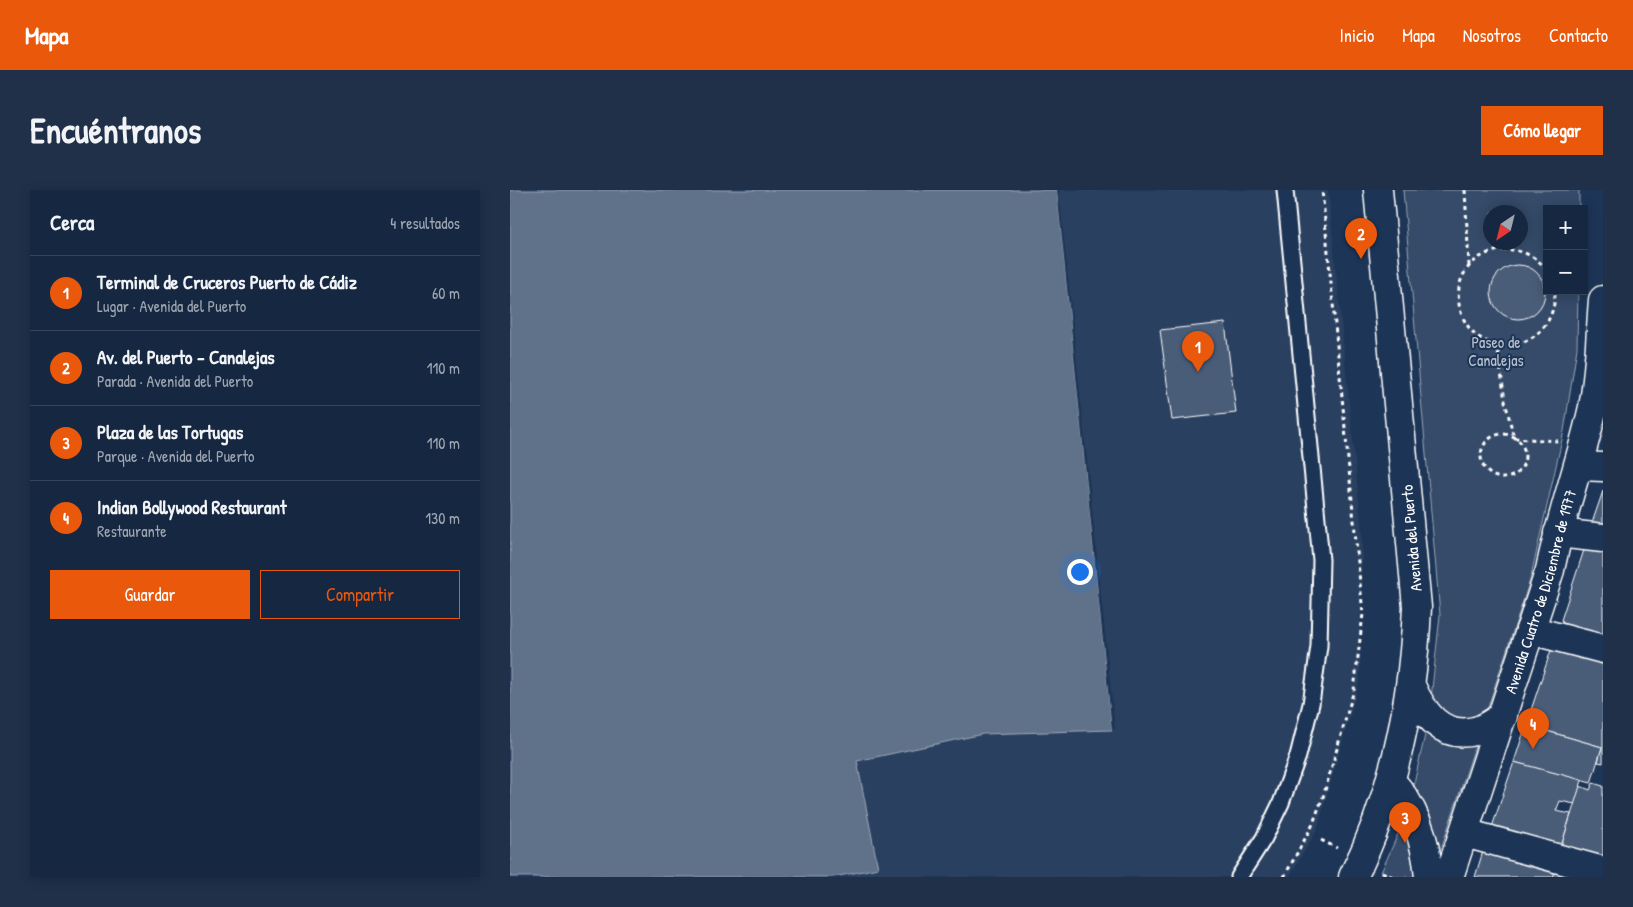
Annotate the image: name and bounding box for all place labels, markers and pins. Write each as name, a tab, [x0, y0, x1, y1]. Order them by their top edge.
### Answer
pin: 2	[1345, 218, 1377, 259]
pin: 1	[1182, 331, 1214, 372]
pin: 4	[1517, 708, 1549, 749]
pin: 3	[1389, 802, 1421, 843]

